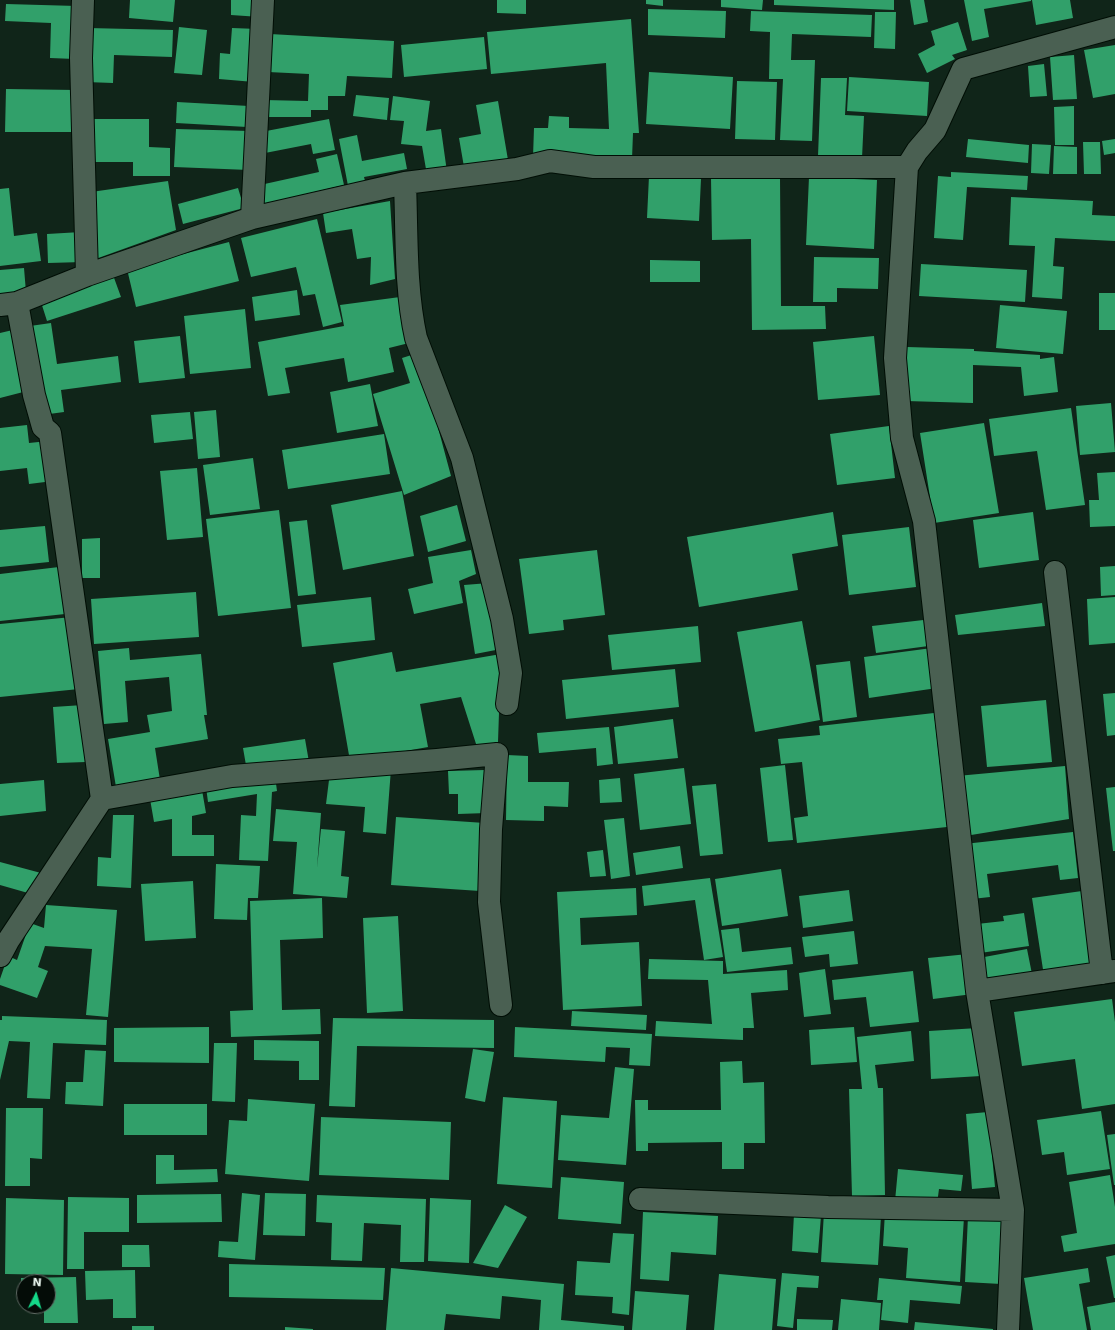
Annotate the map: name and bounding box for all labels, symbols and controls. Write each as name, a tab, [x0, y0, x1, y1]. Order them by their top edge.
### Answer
north arrow	[16, 1274, 56, 1314]
text: N	[32, 1276, 42, 1289]

